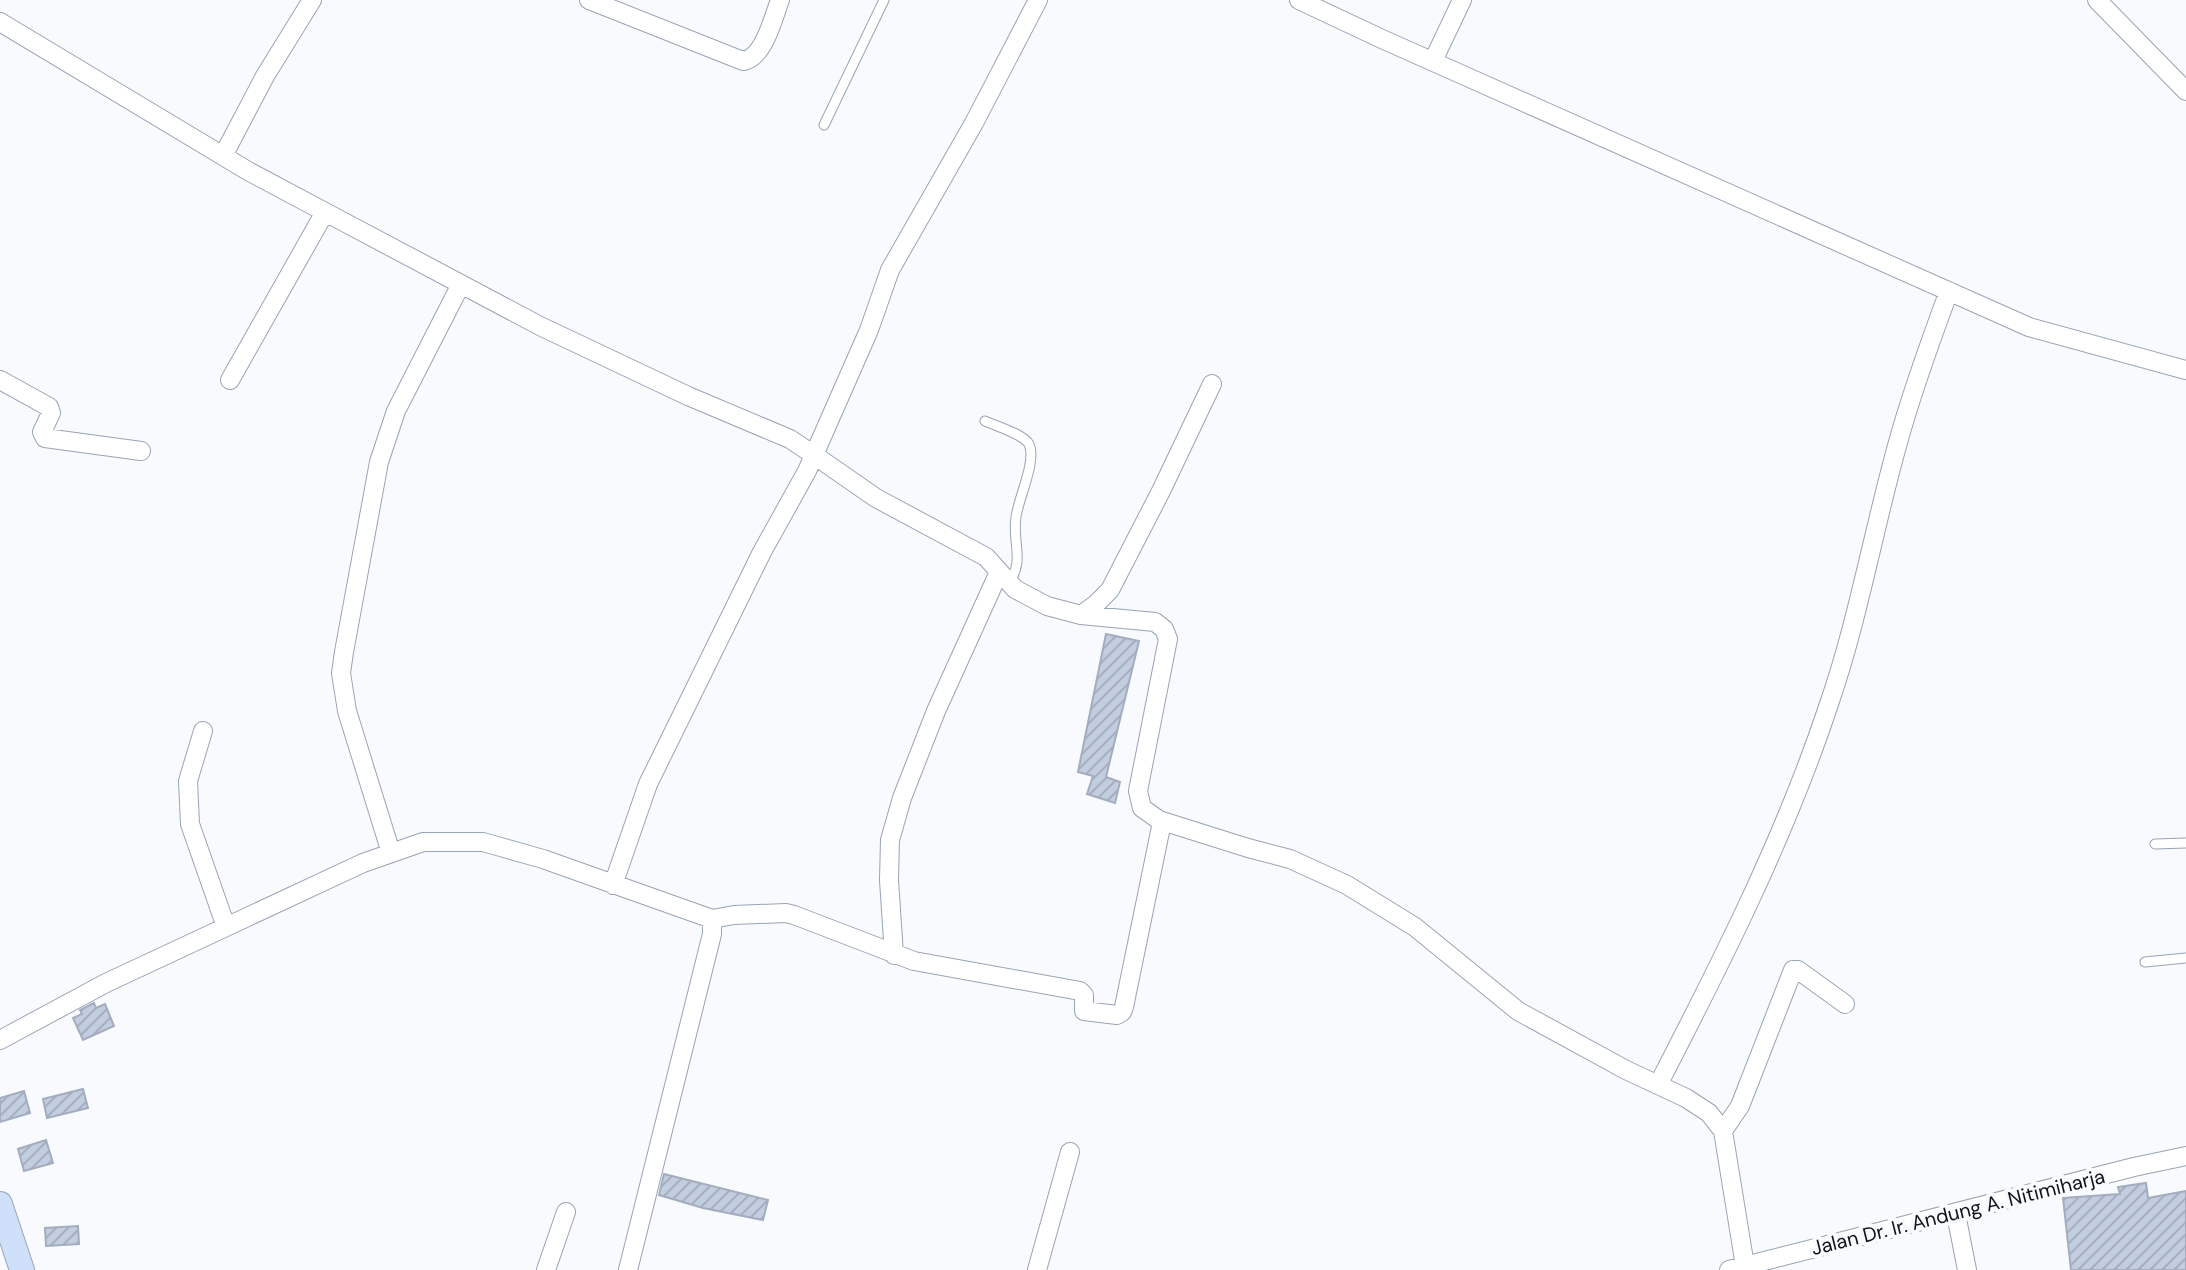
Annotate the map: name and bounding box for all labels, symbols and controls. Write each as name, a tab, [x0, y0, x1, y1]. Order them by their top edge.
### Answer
street label: Jalan Dr. Ir. Andung A. Nitimiharja	[1808, 1163, 2108, 1261]

